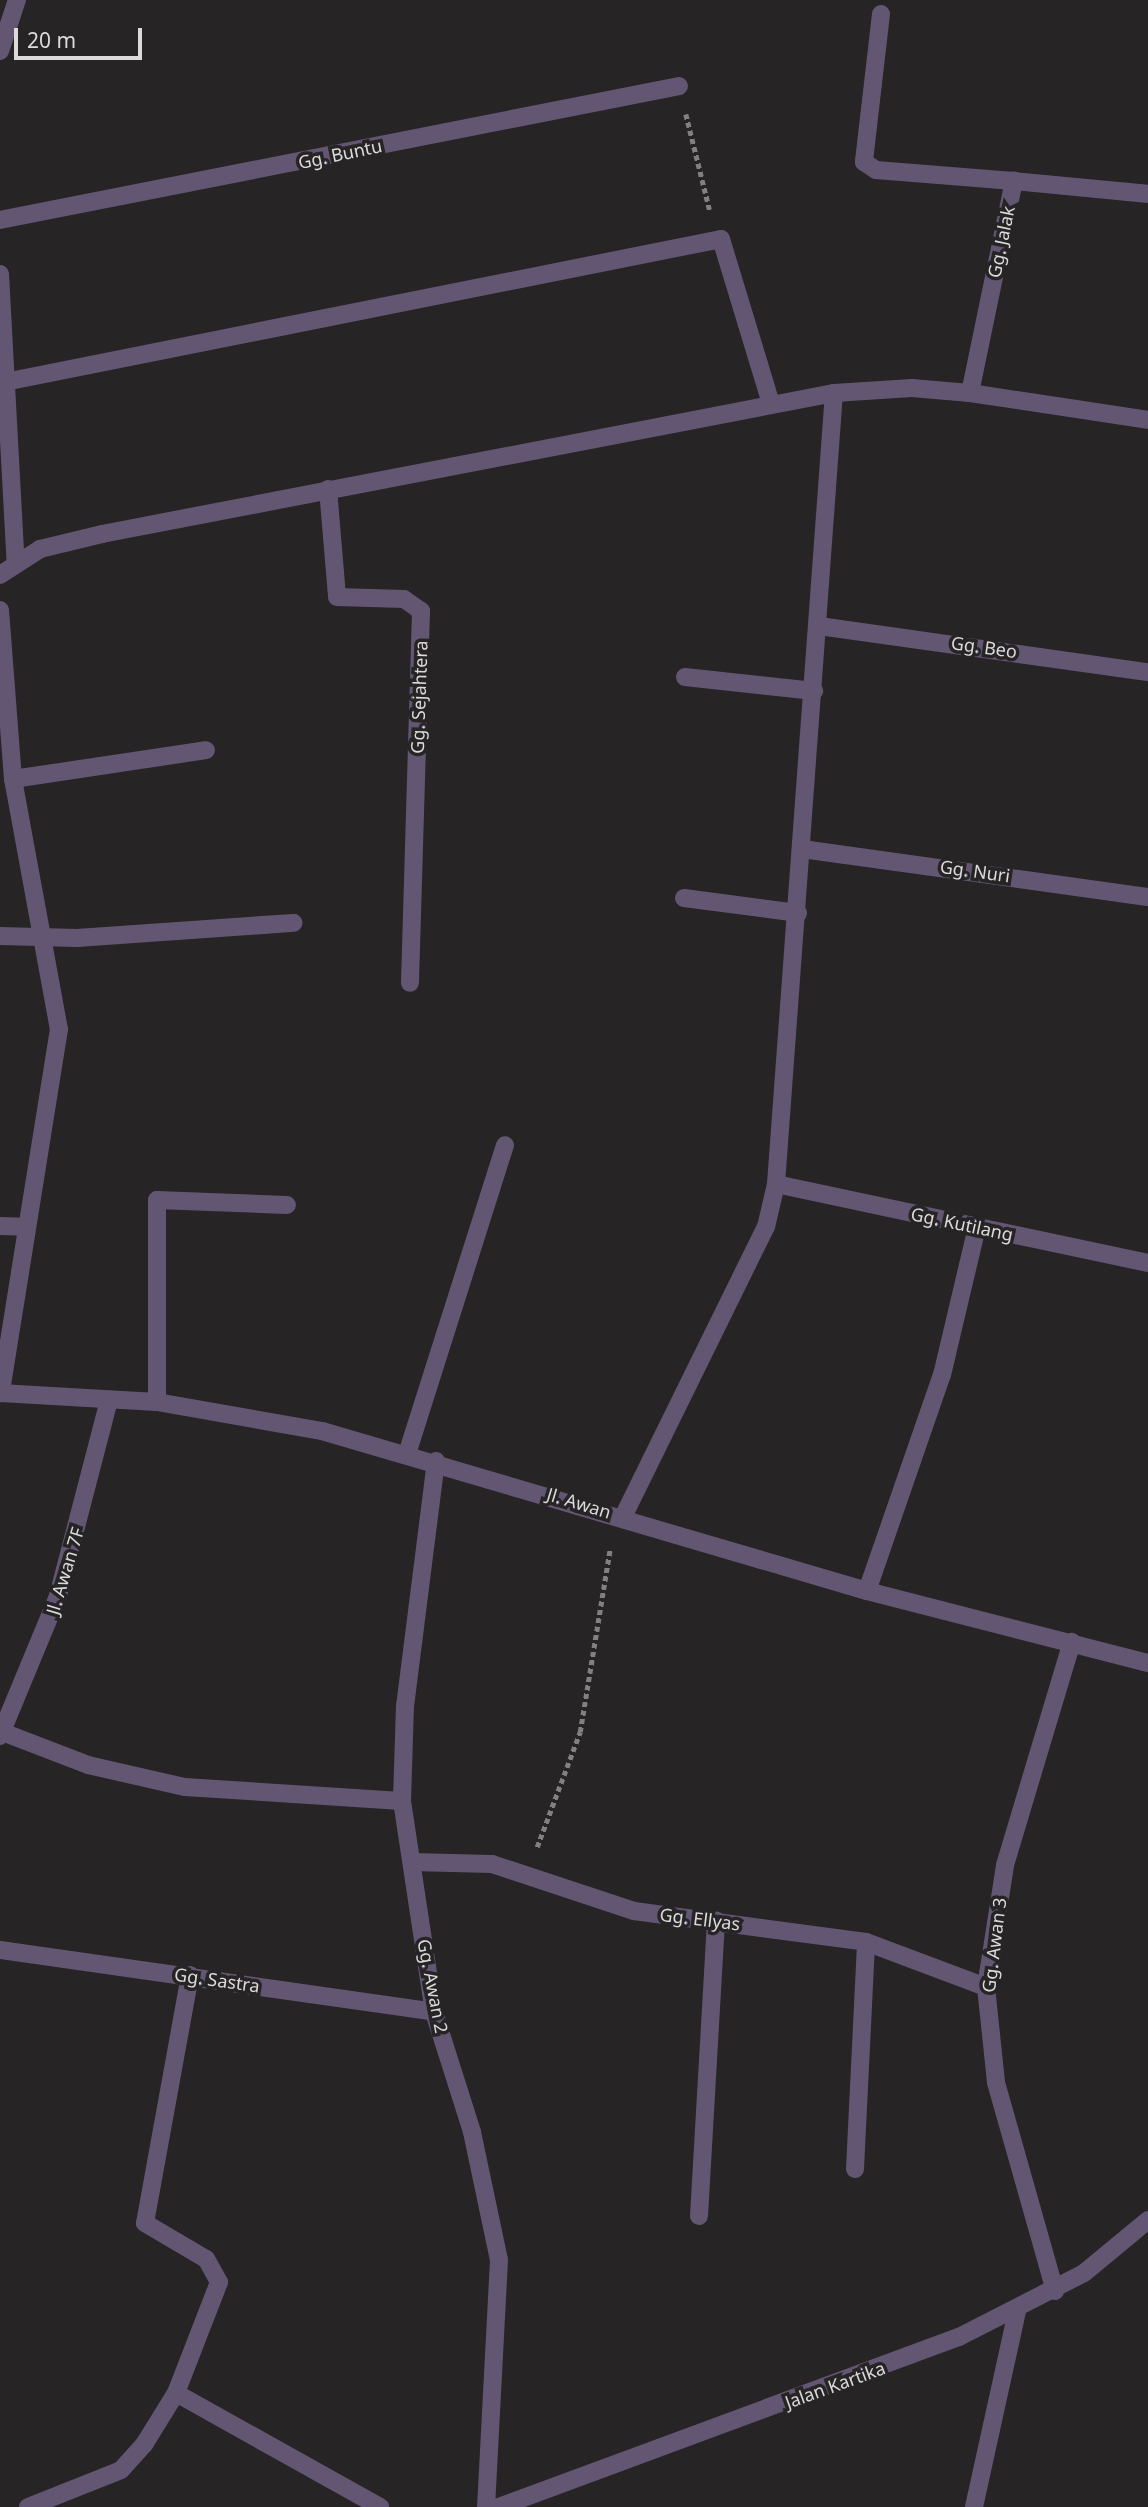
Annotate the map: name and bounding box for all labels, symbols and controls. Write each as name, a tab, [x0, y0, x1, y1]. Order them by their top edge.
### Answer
scale bar	[18, 14, 145, 58]
text: 20 m	[27, 26, 76, 54]
street label: Gg. Buntu	[296, 135, 384, 173]
street label: Gg. Jalak	[983, 204, 1019, 280]
street label: Gg. Beo	[950, 632, 1018, 662]
street label: Gg. Sejahtera	[406, 640, 432, 754]
street label: Gg. Nuri	[939, 855, 1011, 887]
street label: Gg. Kutilang	[909, 1203, 1015, 1245]
street label: Jl. Awan	[544, 1483, 614, 1523]
street label: Jl. Awan 7F	[41, 1525, 89, 1617]
street label: Gg. Awan 3	[977, 1896, 1011, 1994]
street label: Gg. Ellyas	[659, 1903, 741, 1935]
street label: Gg. Awan 2	[413, 1937, 453, 2035]
street label: Gg. Sastra	[173, 1963, 261, 1997]
street label: Jalan Kartika	[782, 2357, 888, 2413]

